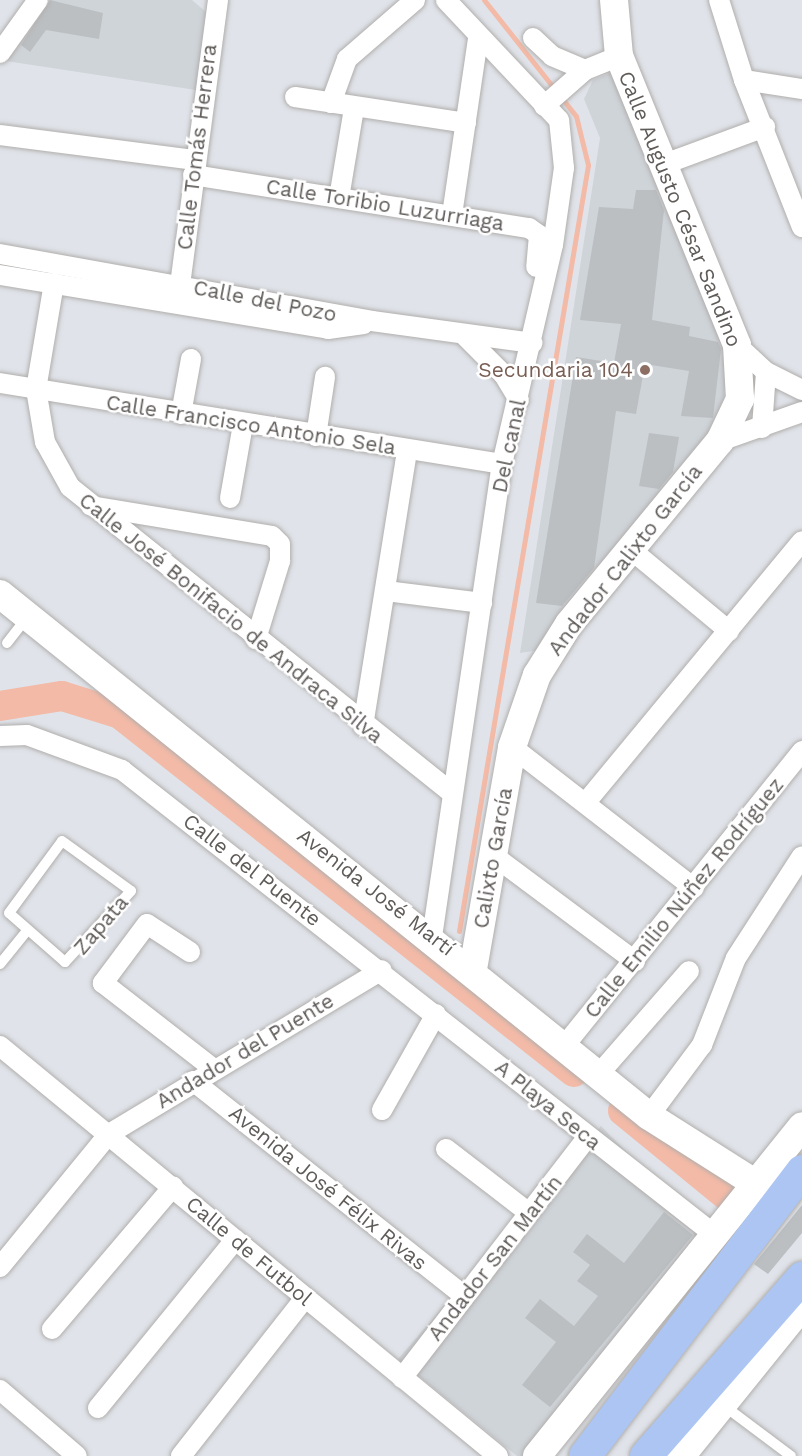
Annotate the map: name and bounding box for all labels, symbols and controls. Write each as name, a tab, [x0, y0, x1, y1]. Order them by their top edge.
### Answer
street label: Calle Tomás Herrera	[172, 42, 222, 252]
street label: Calle Augusto César Sandino	[613, 67, 747, 351]
street label: Calle Toribio Luzurriaga	[264, 174, 506, 236]
street label: Calle del Pozo	[191, 275, 339, 327]
place label: Secundaria 104	[477, 357, 633, 383]
marker: Secundaria 104	[638, 363, 652, 377]
street label: Calle Francisco Antonio Sela	[104, 390, 398, 460]
street label: Del canal	[487, 397, 531, 495]
street label: Andador Calixto García	[542, 459, 708, 661]
street label: Calle José Bonifacio de Andraca Silva	[73, 487, 389, 749]
street label: Calle Emilio Núñez Rodríguez	[579, 773, 789, 1023]
street label: Calixto García	[468, 786, 518, 930]
street label: Calle del Puente	[178, 808, 326, 932]
street label: Avenida José Martí	[292, 822, 460, 962]
street label: Zapata	[68, 890, 134, 960]
street label: Andador del Puente	[151, 988, 339, 1114]
street label: A Playa Seca	[489, 1054, 607, 1156]
street label: Avenida José Félix Rivas	[223, 1100, 433, 1276]
street label: Andador San Martín	[422, 1170, 568, 1346]
street label: Calle de Futbol	[181, 1191, 317, 1311]

